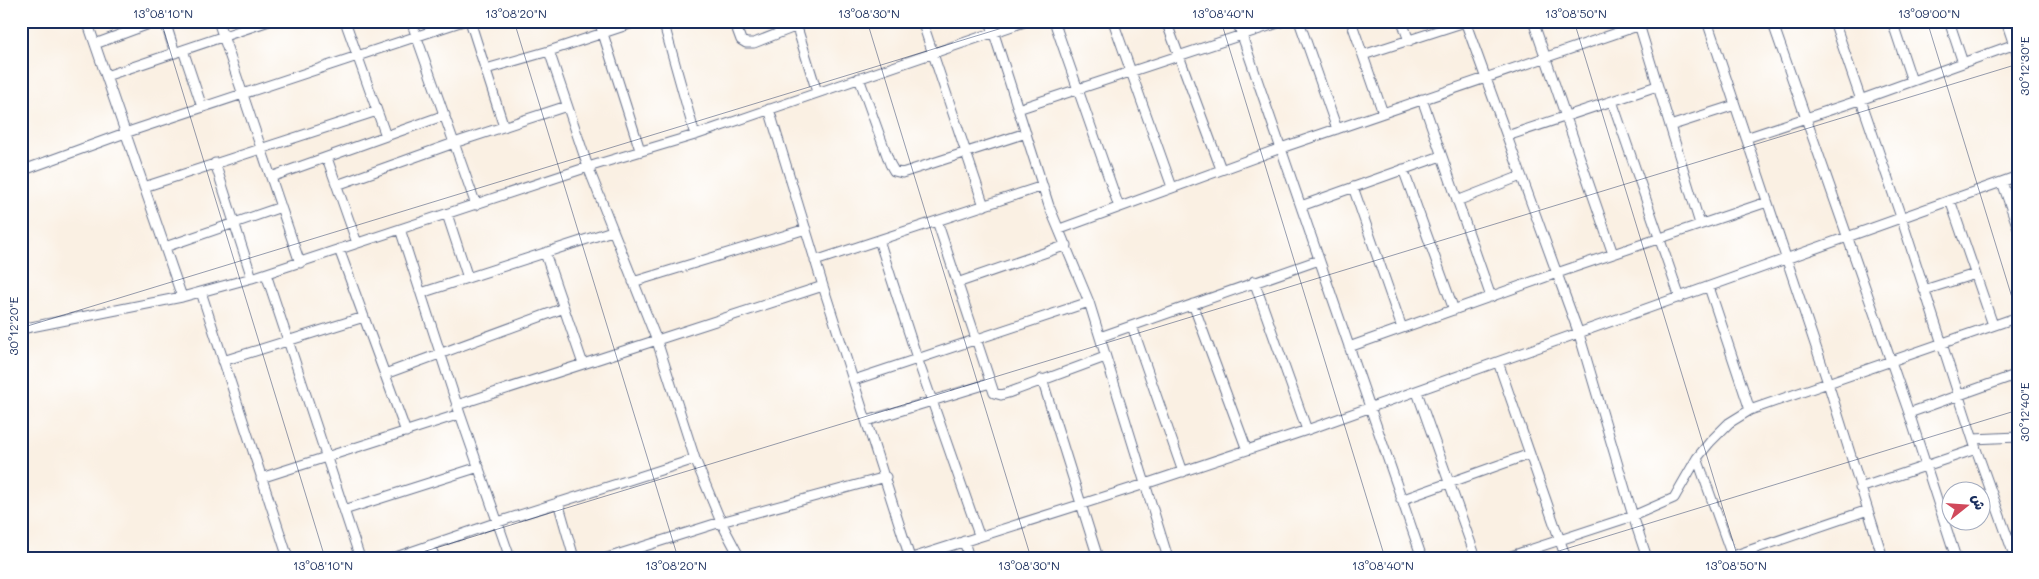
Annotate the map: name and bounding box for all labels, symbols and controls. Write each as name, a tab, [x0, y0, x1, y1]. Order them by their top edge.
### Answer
text: 13°08'10"N	[133, 5, 193, 21]
text: 13°08'20"N	[485, 5, 547, 21]
text: 13°08'30"N	[838, 5, 900, 21]
text: 13°08'40"N	[1192, 5, 1254, 21]
text: 13°08'50"N	[1545, 5, 1607, 21]
text: 13°09'00"N	[1898, 5, 1960, 21]
text: 30°12'30"E	[2016, 36, 2032, 96]
text: 30°12'20"E	[5, 296, 21, 355]
text: 30°12'40"E	[2016, 382, 2032, 442]
north arrow	[1942, 482, 1992, 532]
text: ش	[1968, 492, 1990, 512]
text: 13°08'10"N	[293, 557, 353, 573]
text: 13°08'20"N	[645, 557, 707, 573]
text: 13°08'30"N	[998, 557, 1060, 573]
text: 13°08'40"N	[1352, 557, 1414, 573]
text: 13°08'50"N	[1705, 557, 1767, 573]

